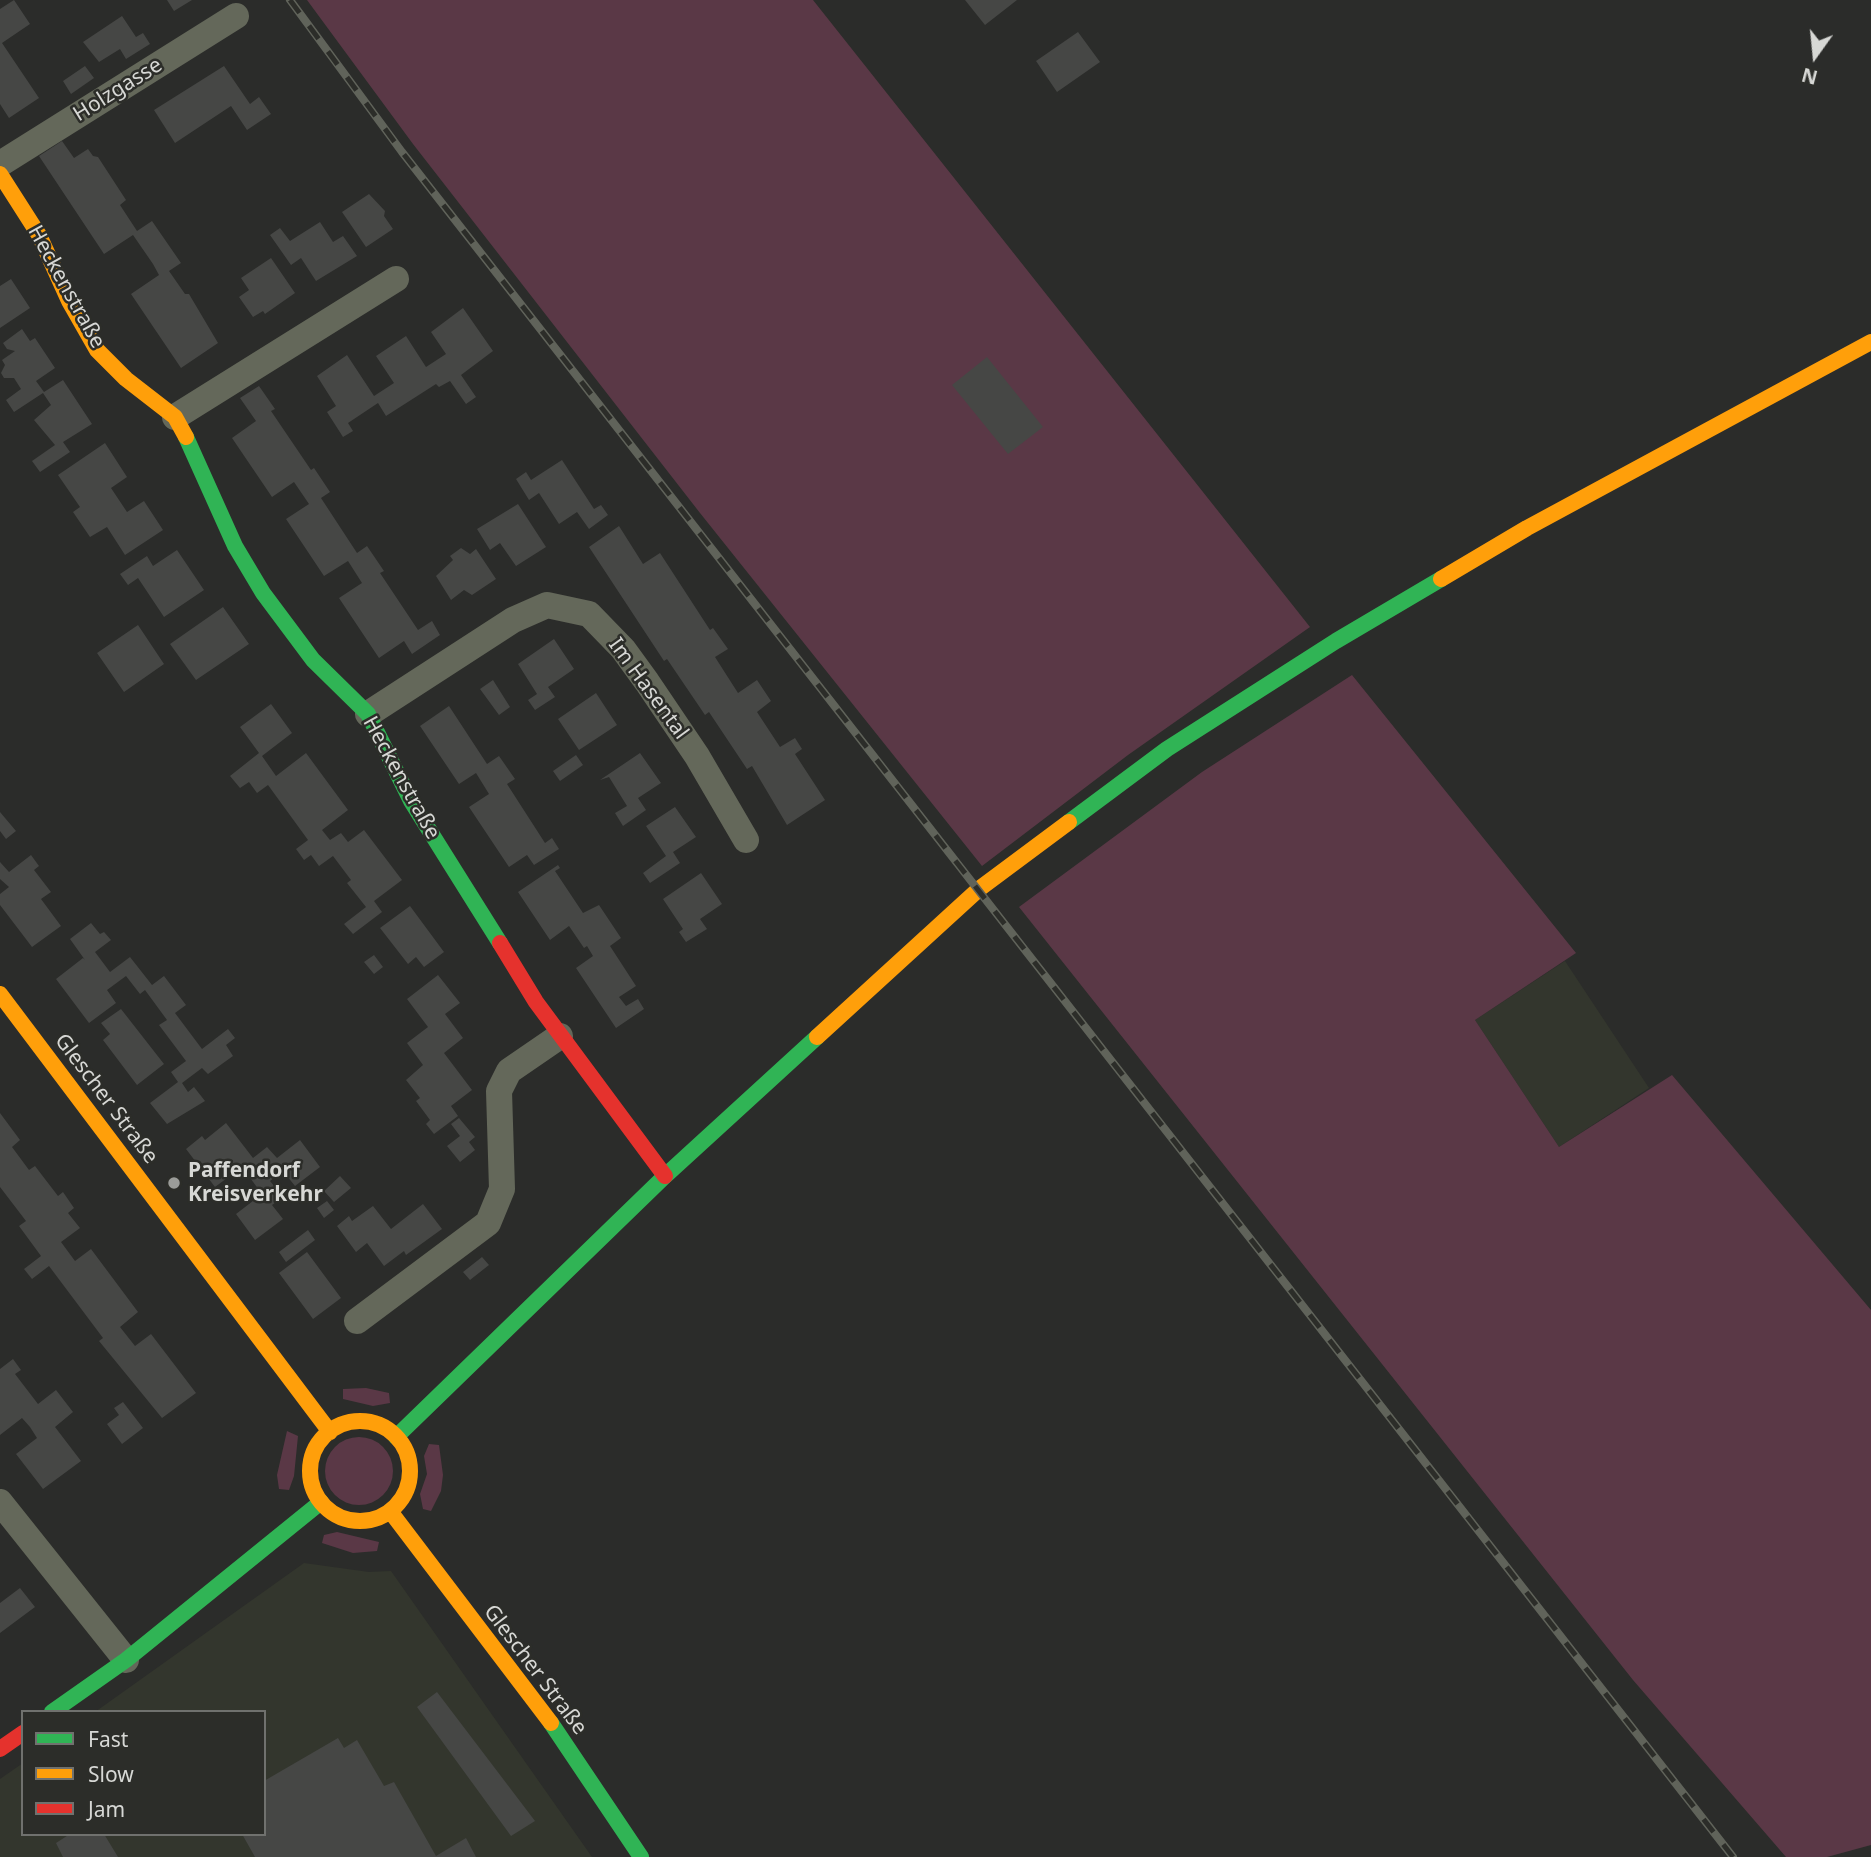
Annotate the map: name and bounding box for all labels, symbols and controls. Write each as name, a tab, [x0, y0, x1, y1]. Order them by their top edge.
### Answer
north arrow	[1780, 21, 1850, 91]
street label: Holzgasse	[69, 53, 167, 127]
text: N	[1799, 62, 1820, 91]
street label: Heckenstraße	[22, 221, 110, 353]
street label: Im Hasental	[603, 633, 693, 745]
street label: Heckenstraße	[357, 712, 445, 844]
street label: Glescher Straße	[49, 1029, 163, 1169]
place label: Paffendorf Kreisverkehr	[188, 1158, 323, 1208]
marker: Paffendorf Kreisverkehr	[166, 1175, 182, 1191]
street label: Glescher Straße	[478, 1600, 592, 1740]
legend	[21, 1710, 266, 1836]
text: Fast	[88, 1725, 128, 1753]
text: Slow	[88, 1760, 134, 1788]
text: Jam	[88, 1795, 125, 1823]

